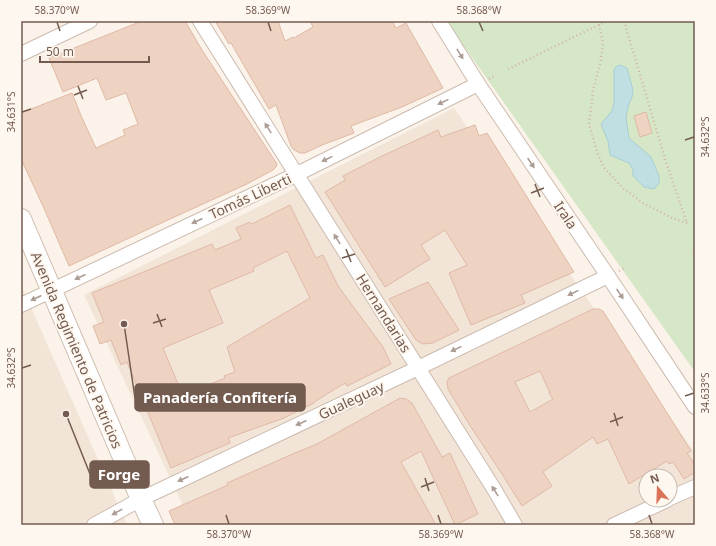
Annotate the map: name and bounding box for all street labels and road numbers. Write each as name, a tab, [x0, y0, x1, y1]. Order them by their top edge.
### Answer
street label: Tomás Liberti	[206, 169, 294, 223]
street label: Irala	[550, 197, 582, 233]
street label: Avenida Regimiento de Patricios	[27, 249, 127, 452]
street label: Hernandarias	[352, 270, 416, 356]
street label: Gualeguay	[315, 376, 388, 424]

